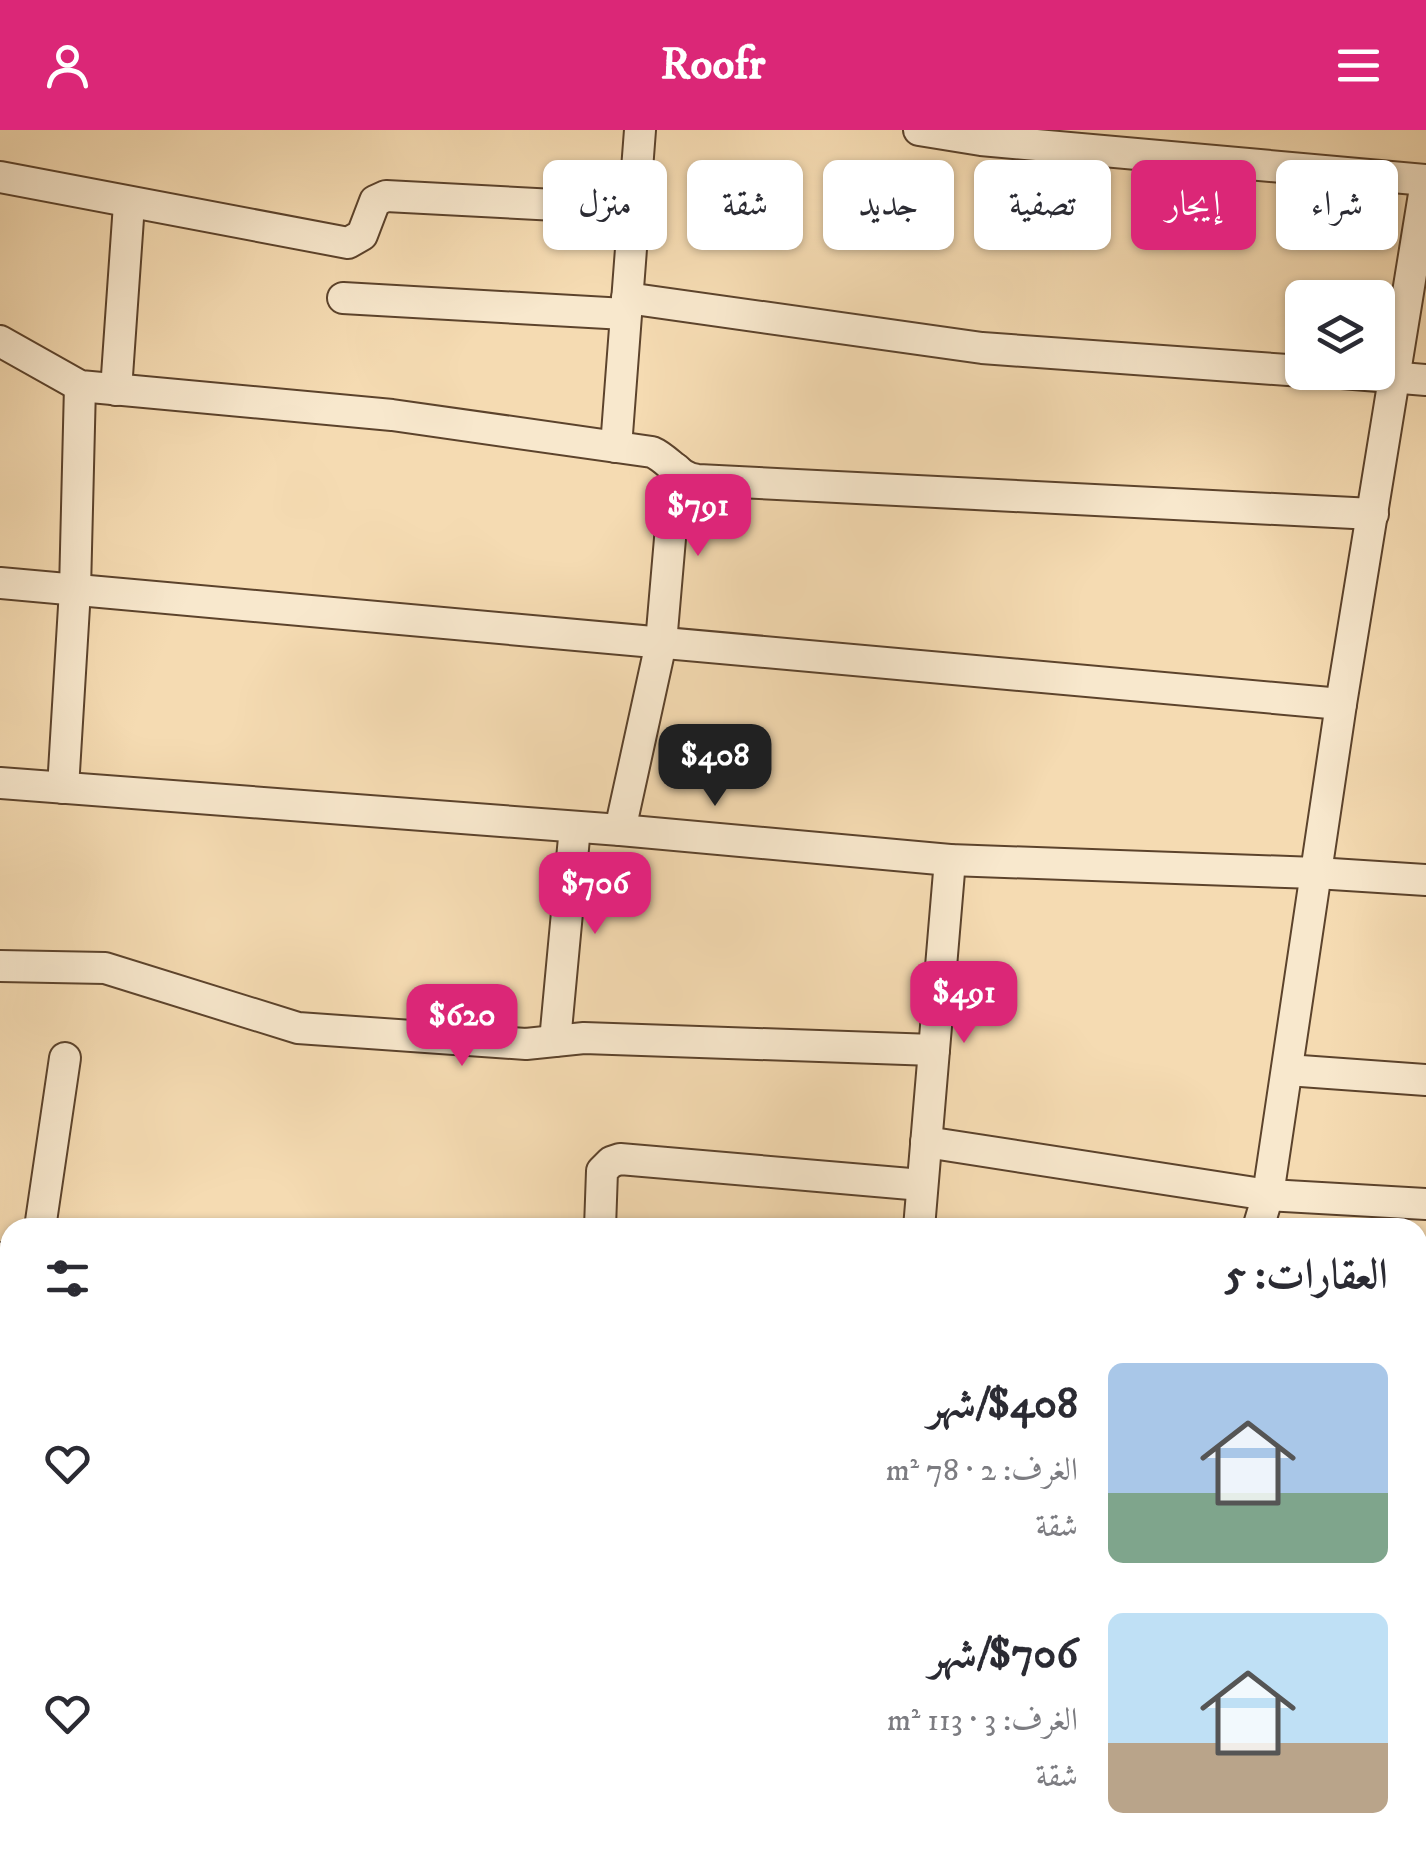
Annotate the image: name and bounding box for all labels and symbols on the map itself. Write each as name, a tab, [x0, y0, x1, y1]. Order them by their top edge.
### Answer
pin: $791	[639, 474, 757, 559]
pin: $408	[656, 724, 774, 809]
pin: $706	[536, 852, 654, 937]
pin: $491	[905, 961, 1023, 1046]
pin: $620	[403, 984, 521, 1069]

